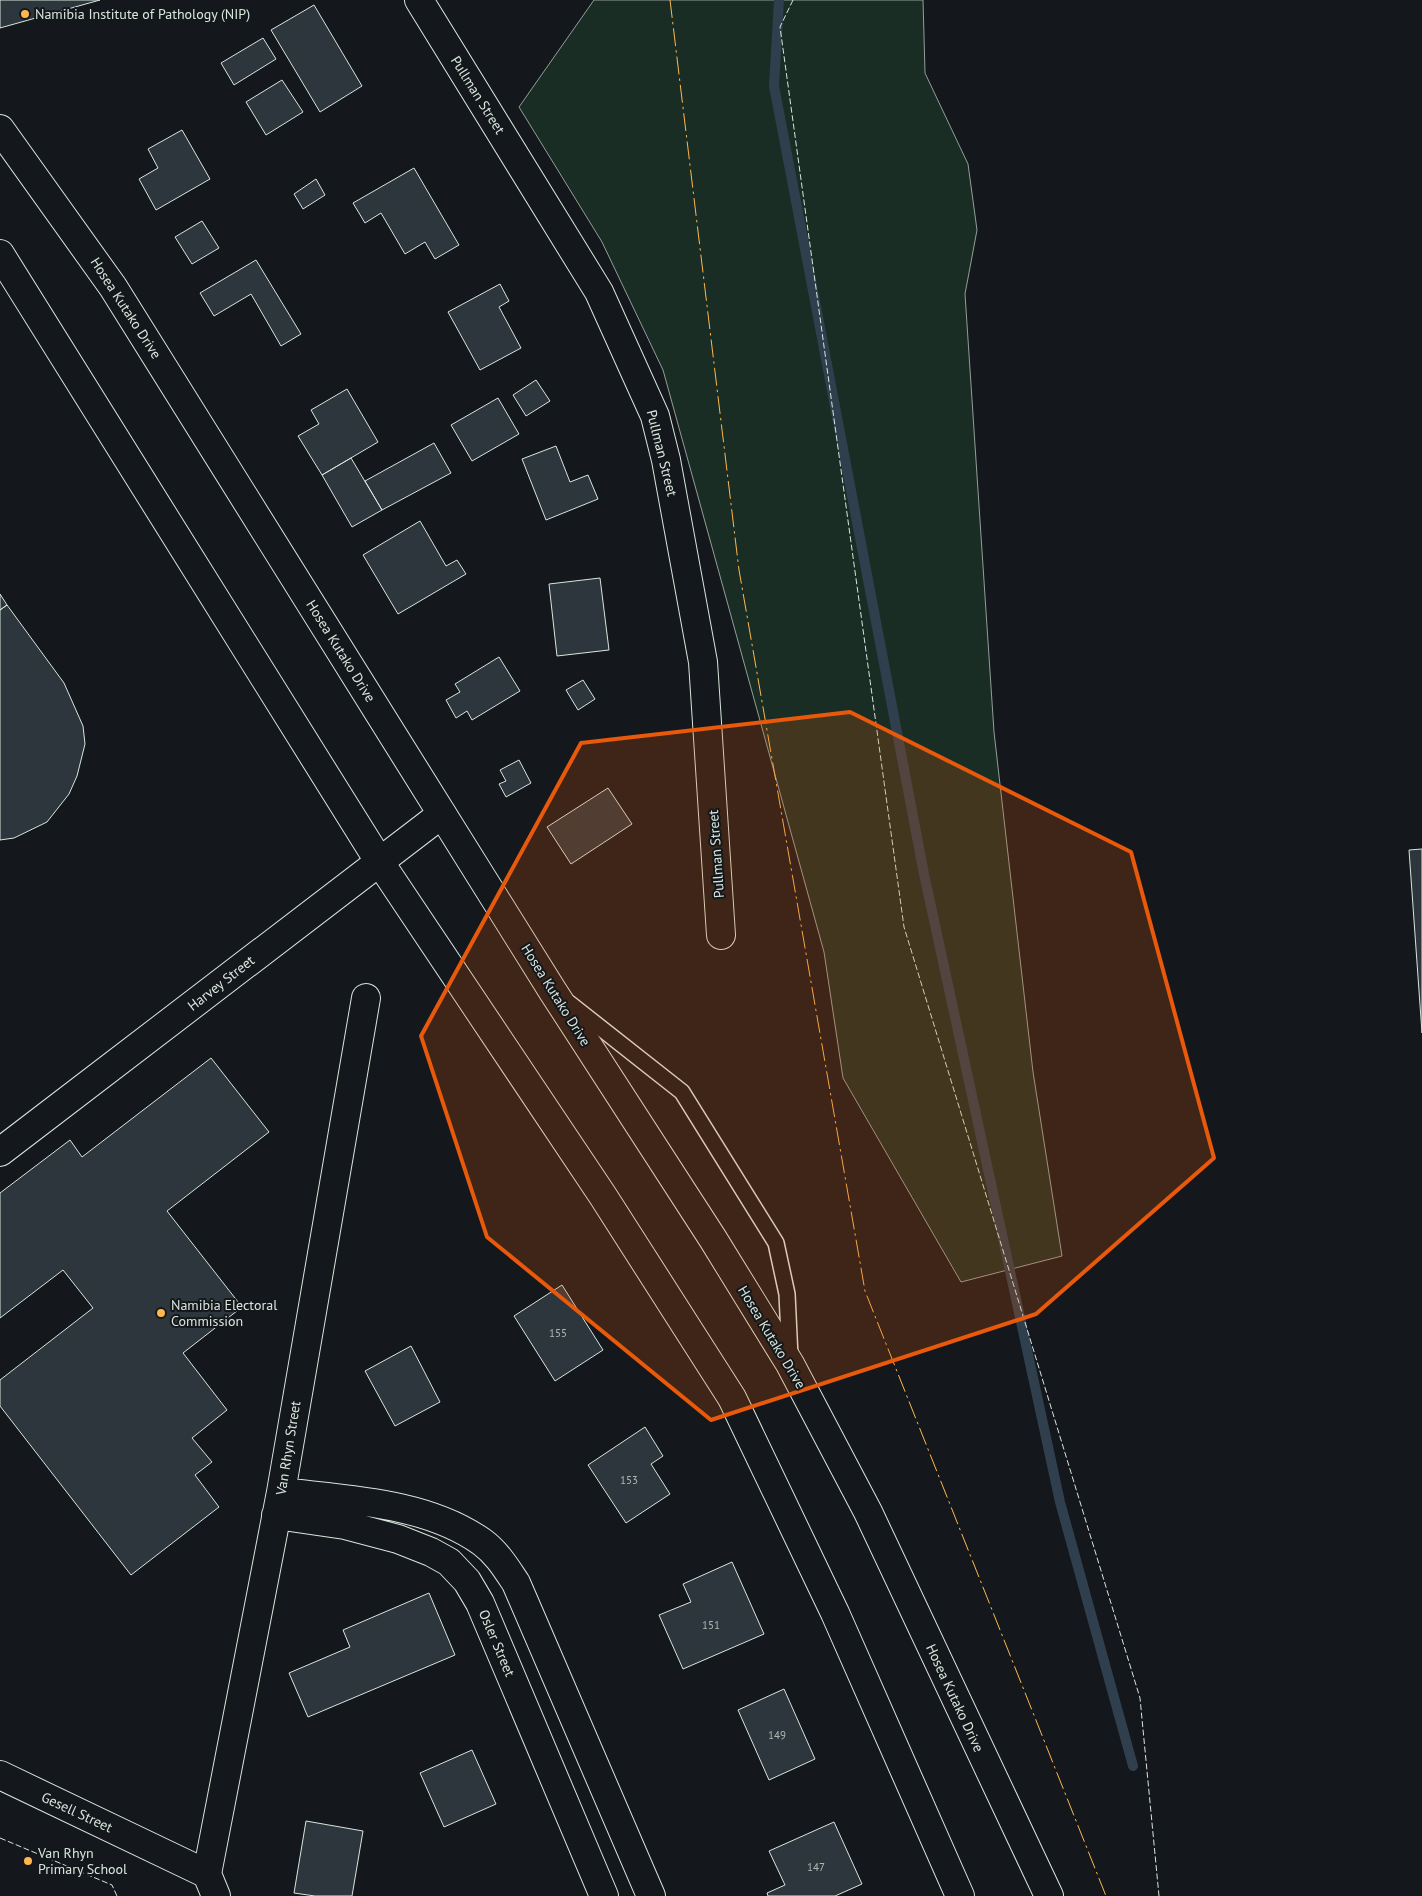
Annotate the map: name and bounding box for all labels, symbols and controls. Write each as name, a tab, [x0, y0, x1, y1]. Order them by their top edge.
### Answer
place label: Namibia Institute of Pathology (NIP)	[35, 5, 250, 23]
marker: Namibia Institute of Pathology (NIP)	[19, 8, 31, 20]
street label: Pullman Street	[447, 53, 509, 138]
street label: Hosea Kutako Drive	[87, 254, 165, 362]
street label: Pullman Street	[643, 408, 682, 498]
street label: Hosea Kutako Drive	[302, 597, 380, 705]
street label: Pullman Street	[704, 809, 728, 899]
street label: Hosea Kutako Drive	[517, 941, 595, 1049]
street label: Harvey Street	[184, 951, 258, 1015]
street label: Hosea Kutako Drive	[734, 1282, 810, 1392]
place label: Namibia Electoral Commission	[171, 1296, 277, 1330]
marker: Namibia Electoral Commission	[155, 1307, 167, 1319]
house number: 155	[549, 1326, 567, 1340]
street label: Van Rhyn Street	[272, 1399, 304, 1497]
house number: 153	[620, 1473, 638, 1487]
street label: Osler Street	[475, 1607, 519, 1679]
house number: 151	[702, 1618, 720, 1632]
street label: Hosea Kutako Drive	[922, 1641, 988, 1755]
house number: 149	[768, 1728, 786, 1742]
street label: Gesell Street	[39, 1788, 116, 1836]
place label: Van Rhyn Primary School	[37, 1844, 127, 1878]
marker: Van Rhyn Primary School	[22, 1855, 34, 1867]
house number: 147	[807, 1860, 825, 1874]

